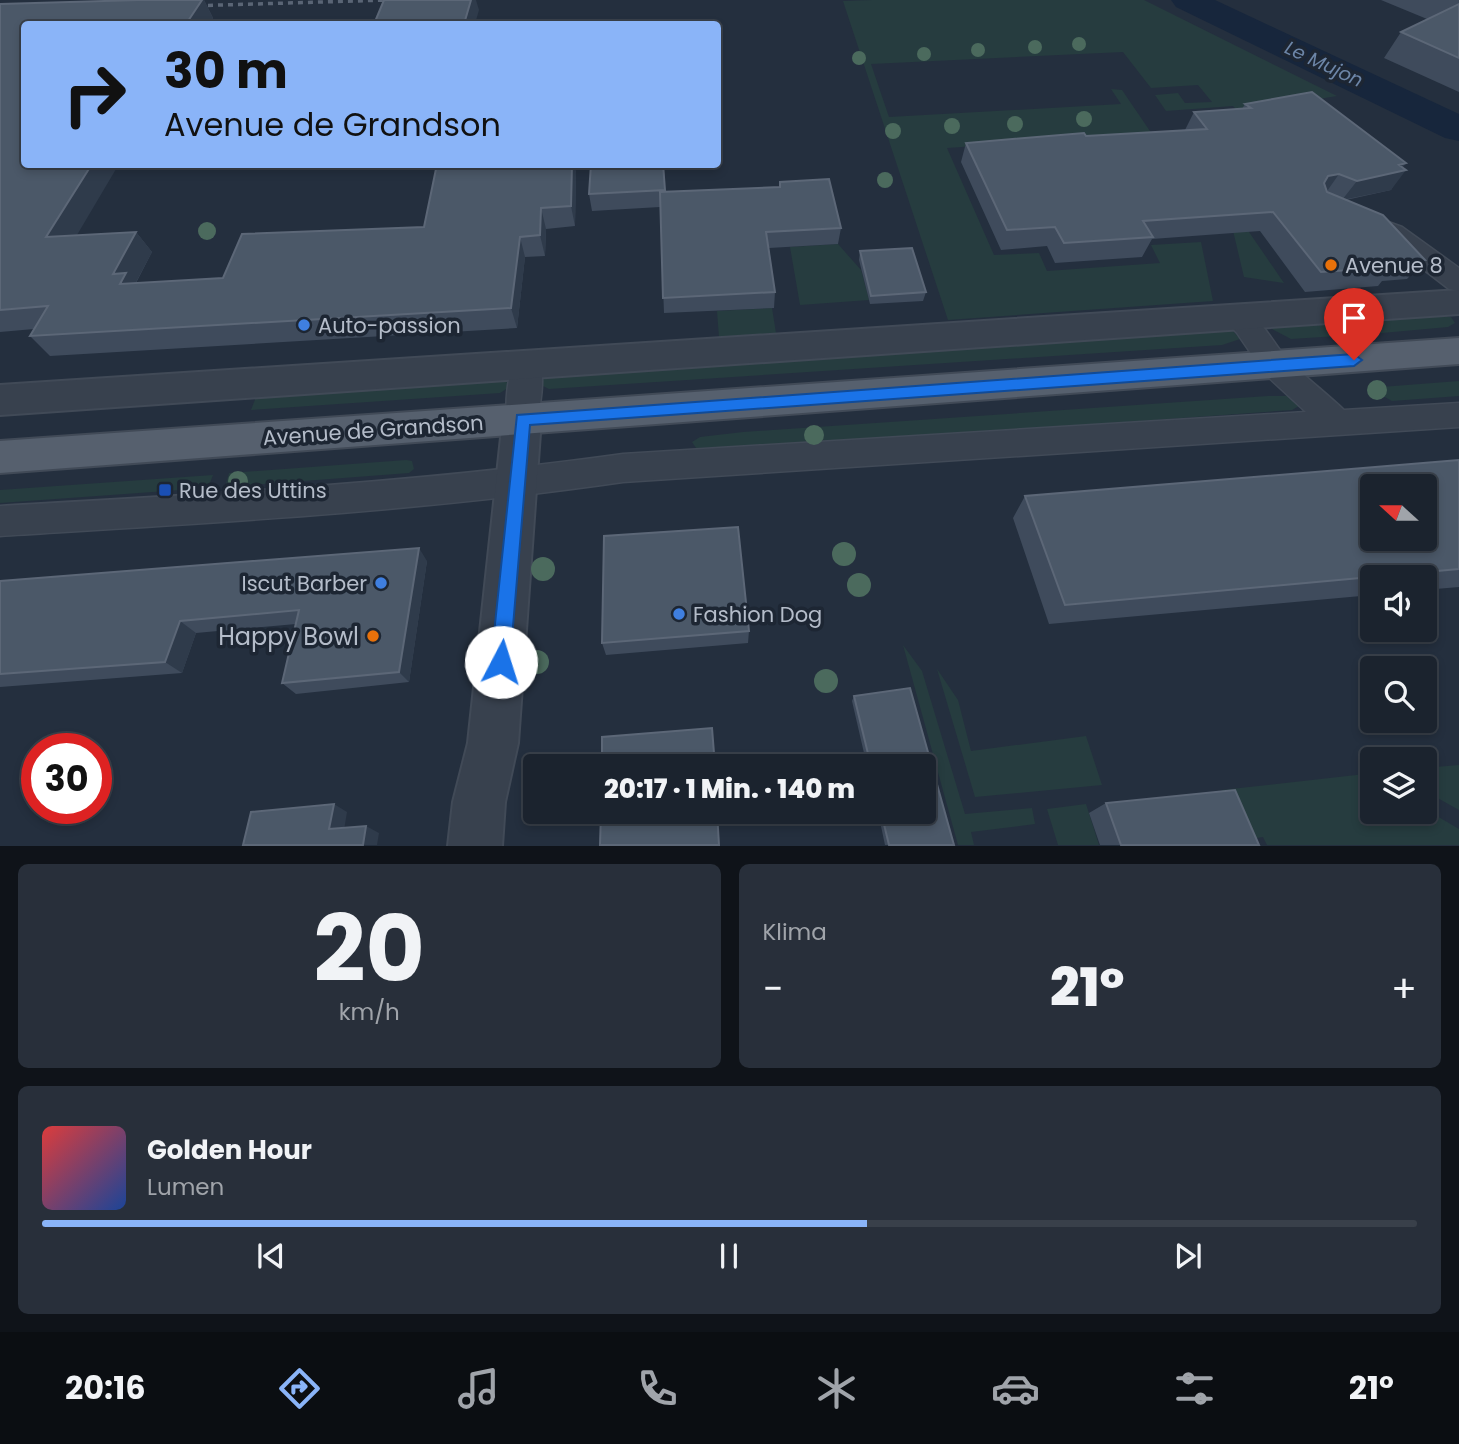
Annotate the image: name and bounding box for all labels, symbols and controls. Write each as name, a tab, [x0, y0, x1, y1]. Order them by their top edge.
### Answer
water label: Le Mujon	[1281, 34, 1367, 94]
text: 30 m	[164, 37, 288, 105]
icon: right	[49, 49, 140, 140]
text: Avenue de Grandson	[164, 102, 501, 147]
place label: Avenue 8	[1345, 251, 1443, 280]
marker: Avenue 8	[1323, 257, 1339, 273]
pin	[1324, 288, 1384, 360]
icon: arrive	[1335, 299, 1373, 337]
place label: Auto-passion	[318, 311, 461, 340]
marker: Auto-passion	[296, 317, 312, 333]
street label: Avenue de Grandson	[262, 408, 484, 452]
north arrow	[1360, 474, 1437, 551]
map controls	[1360, 474, 1437, 824]
place label: Rue des Uttins	[179, 476, 327, 505]
marker: Rue des Uttins	[157, 482, 173, 498]
button: sound	[1360, 565, 1437, 642]
place label: Iscut Barber	[241, 569, 367, 598]
marker: Iscut Barber	[373, 575, 389, 591]
place label: Fashion Dog	[693, 600, 822, 629]
marker: Fashion Dog	[671, 606, 687, 622]
place label: Happy Bowl	[218, 620, 359, 653]
position arrow	[464, 625, 538, 699]
marker: Happy Bowl	[365, 628, 381, 644]
button: search	[1360, 656, 1437, 733]
speed limit sign: 30	[21, 733, 112, 824]
button: layers	[1360, 747, 1437, 824]
text: 20:17 · 1 Min. · 140 m	[604, 771, 855, 807]
text: 20	[314, 885, 425, 1013]
text: Klima	[763, 916, 827, 948]
text: 21°	[1050, 951, 1125, 1024]
text: −	[763, 962, 783, 1015]
text: +	[1391, 962, 1417, 1015]
text: km/h	[339, 996, 400, 1028]
text: Golden Hour	[147, 1132, 312, 1168]
text: Lumen	[147, 1171, 224, 1203]
icon: previous	[252, 1237, 290, 1275]
icon: pause	[710, 1237, 748, 1275]
icon: next	[1169, 1237, 1207, 1275]
icon: directions	[275, 1364, 324, 1413]
icon: music	[454, 1364, 503, 1413]
icon: phone	[633, 1364, 682, 1413]
icon: climate	[812, 1364, 861, 1413]
icon: car	[991, 1364, 1040, 1413]
icon: filters	[1170, 1364, 1219, 1413]
text: 20:16	[65, 1365, 146, 1410]
text: 21°	[1349, 1365, 1394, 1410]

